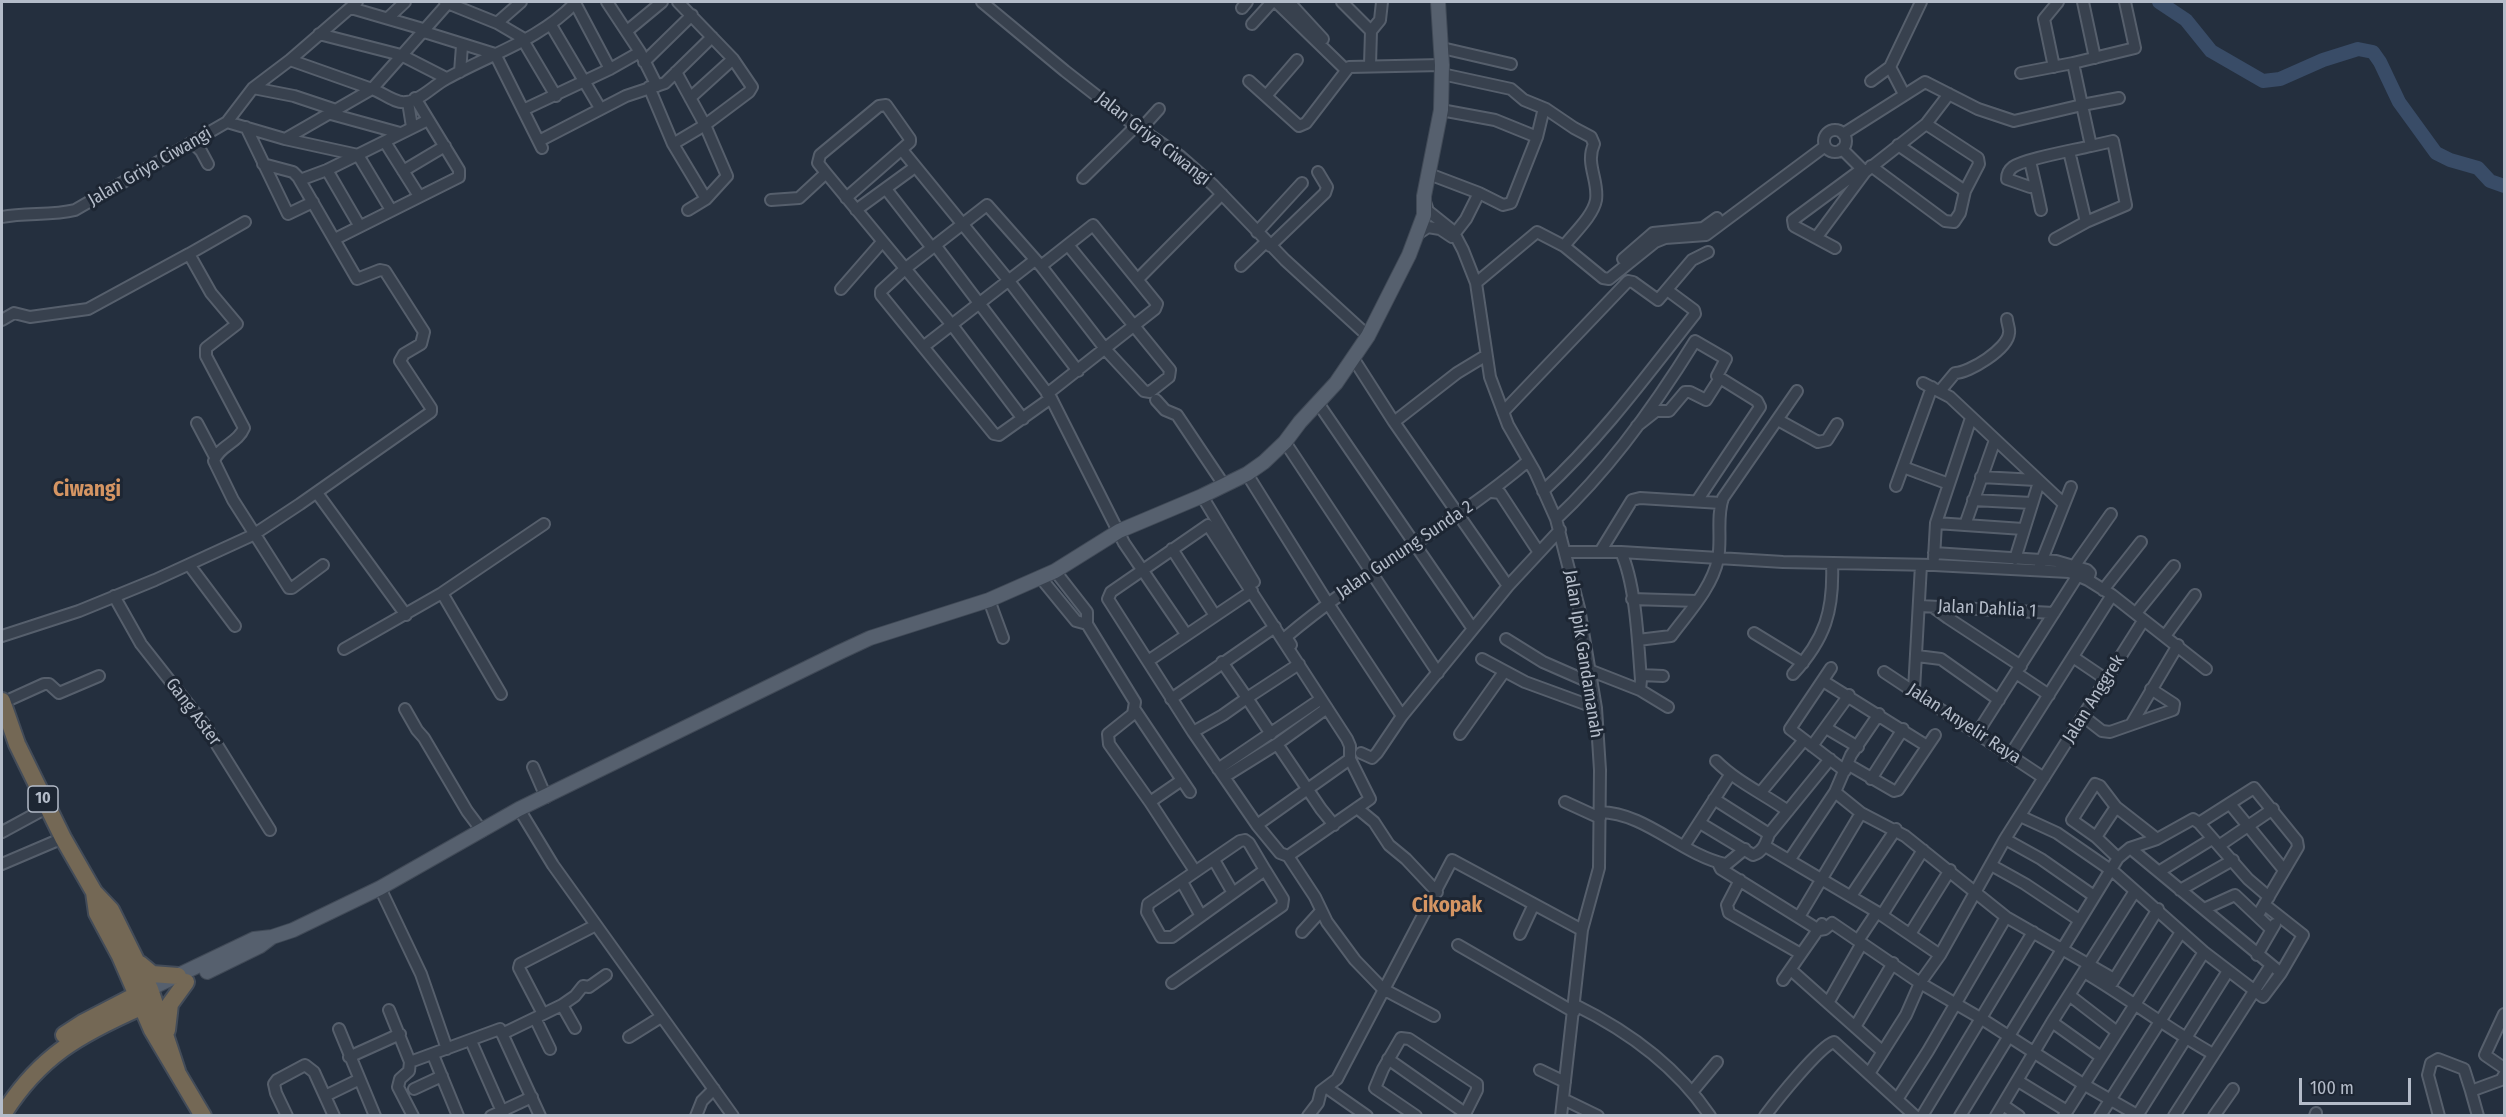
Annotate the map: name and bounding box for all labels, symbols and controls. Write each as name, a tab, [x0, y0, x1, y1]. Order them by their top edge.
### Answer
street label: Jalan Griya Ciwangi	[1091, 88, 1215, 190]
street label: Jalan Griya Ciwangi	[84, 123, 216, 211]
district label: Ciwangi	[53, 477, 121, 503]
street label: Jalan Gunung Sunda 2	[1333, 496, 1477, 604]
street label: Jalan Ipik Gandamanah	[1559, 568, 1607, 740]
street label: Jalan Dahlia 1	[1937, 596, 2037, 622]
street label: Jalan Anggrek	[2058, 651, 2130, 747]
street label: Gang Aster	[161, 674, 225, 750]
street label: Jalan Anyelir Raya	[1903, 679, 2025, 769]
road number: 10	[28, 786, 58, 812]
district label: Cikopak	[1412, 893, 1482, 919]
scale bar	[2302, 1066, 2414, 1104]
text: 100 m	[2310, 1077, 2354, 1099]

